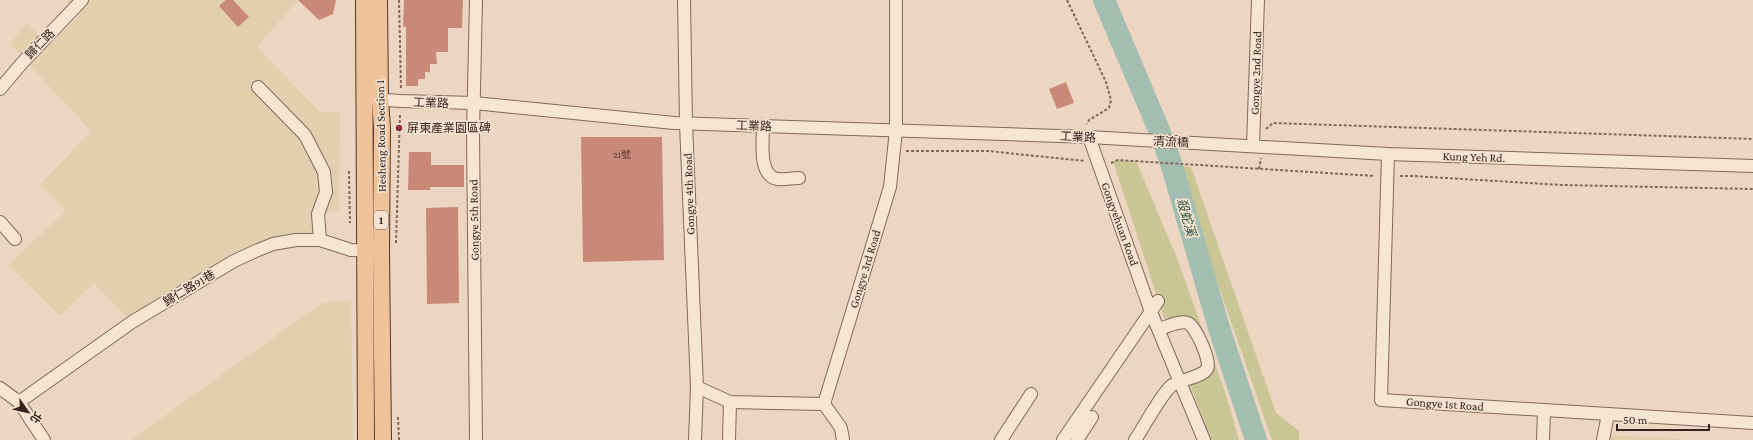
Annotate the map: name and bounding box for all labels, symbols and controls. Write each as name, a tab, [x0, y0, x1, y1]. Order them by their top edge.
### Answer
street label: 歸仁路	[22, 26, 58, 62]
street label: Gongye 2nd Road	[1248, 30, 1264, 115]
street label: Hesheng Road Section 1	[373, 80, 389, 192]
street label: 工業路	[413, 95, 449, 111]
street label: 工業路	[736, 118, 772, 134]
place label: 屏東產業園區碑	[407, 121, 491, 135]
marker: 屏東產業園區碑	[394, 123, 404, 133]
street label: 工業路	[1060, 129, 1096, 145]
street label: 清流橋	[1153, 134, 1189, 150]
house number: 21號	[613, 149, 631, 160]
street label: Kung Yeh Rd.	[1442, 149, 1506, 165]
street label: Gongye 4th Road	[681, 152, 697, 235]
street label: Gongye 5th Road	[466, 179, 482, 261]
street label: Gongyehuan Road	[1098, 180, 1142, 268]
water label: 殺蛇溪	[1174, 196, 1200, 240]
road number: 1	[374, 211, 388, 229]
street label: Gongye 3rd Road	[846, 227, 884, 310]
street label: 歸仁路91巷	[160, 267, 218, 309]
north arrow	[8, 392, 48, 432]
street label: Gongye 1st Road	[1406, 394, 1485, 414]
scale bar	[1617, 406, 1709, 432]
text: 北	[28, 410, 44, 426]
text: 50 m	[1623, 413, 1648, 427]

